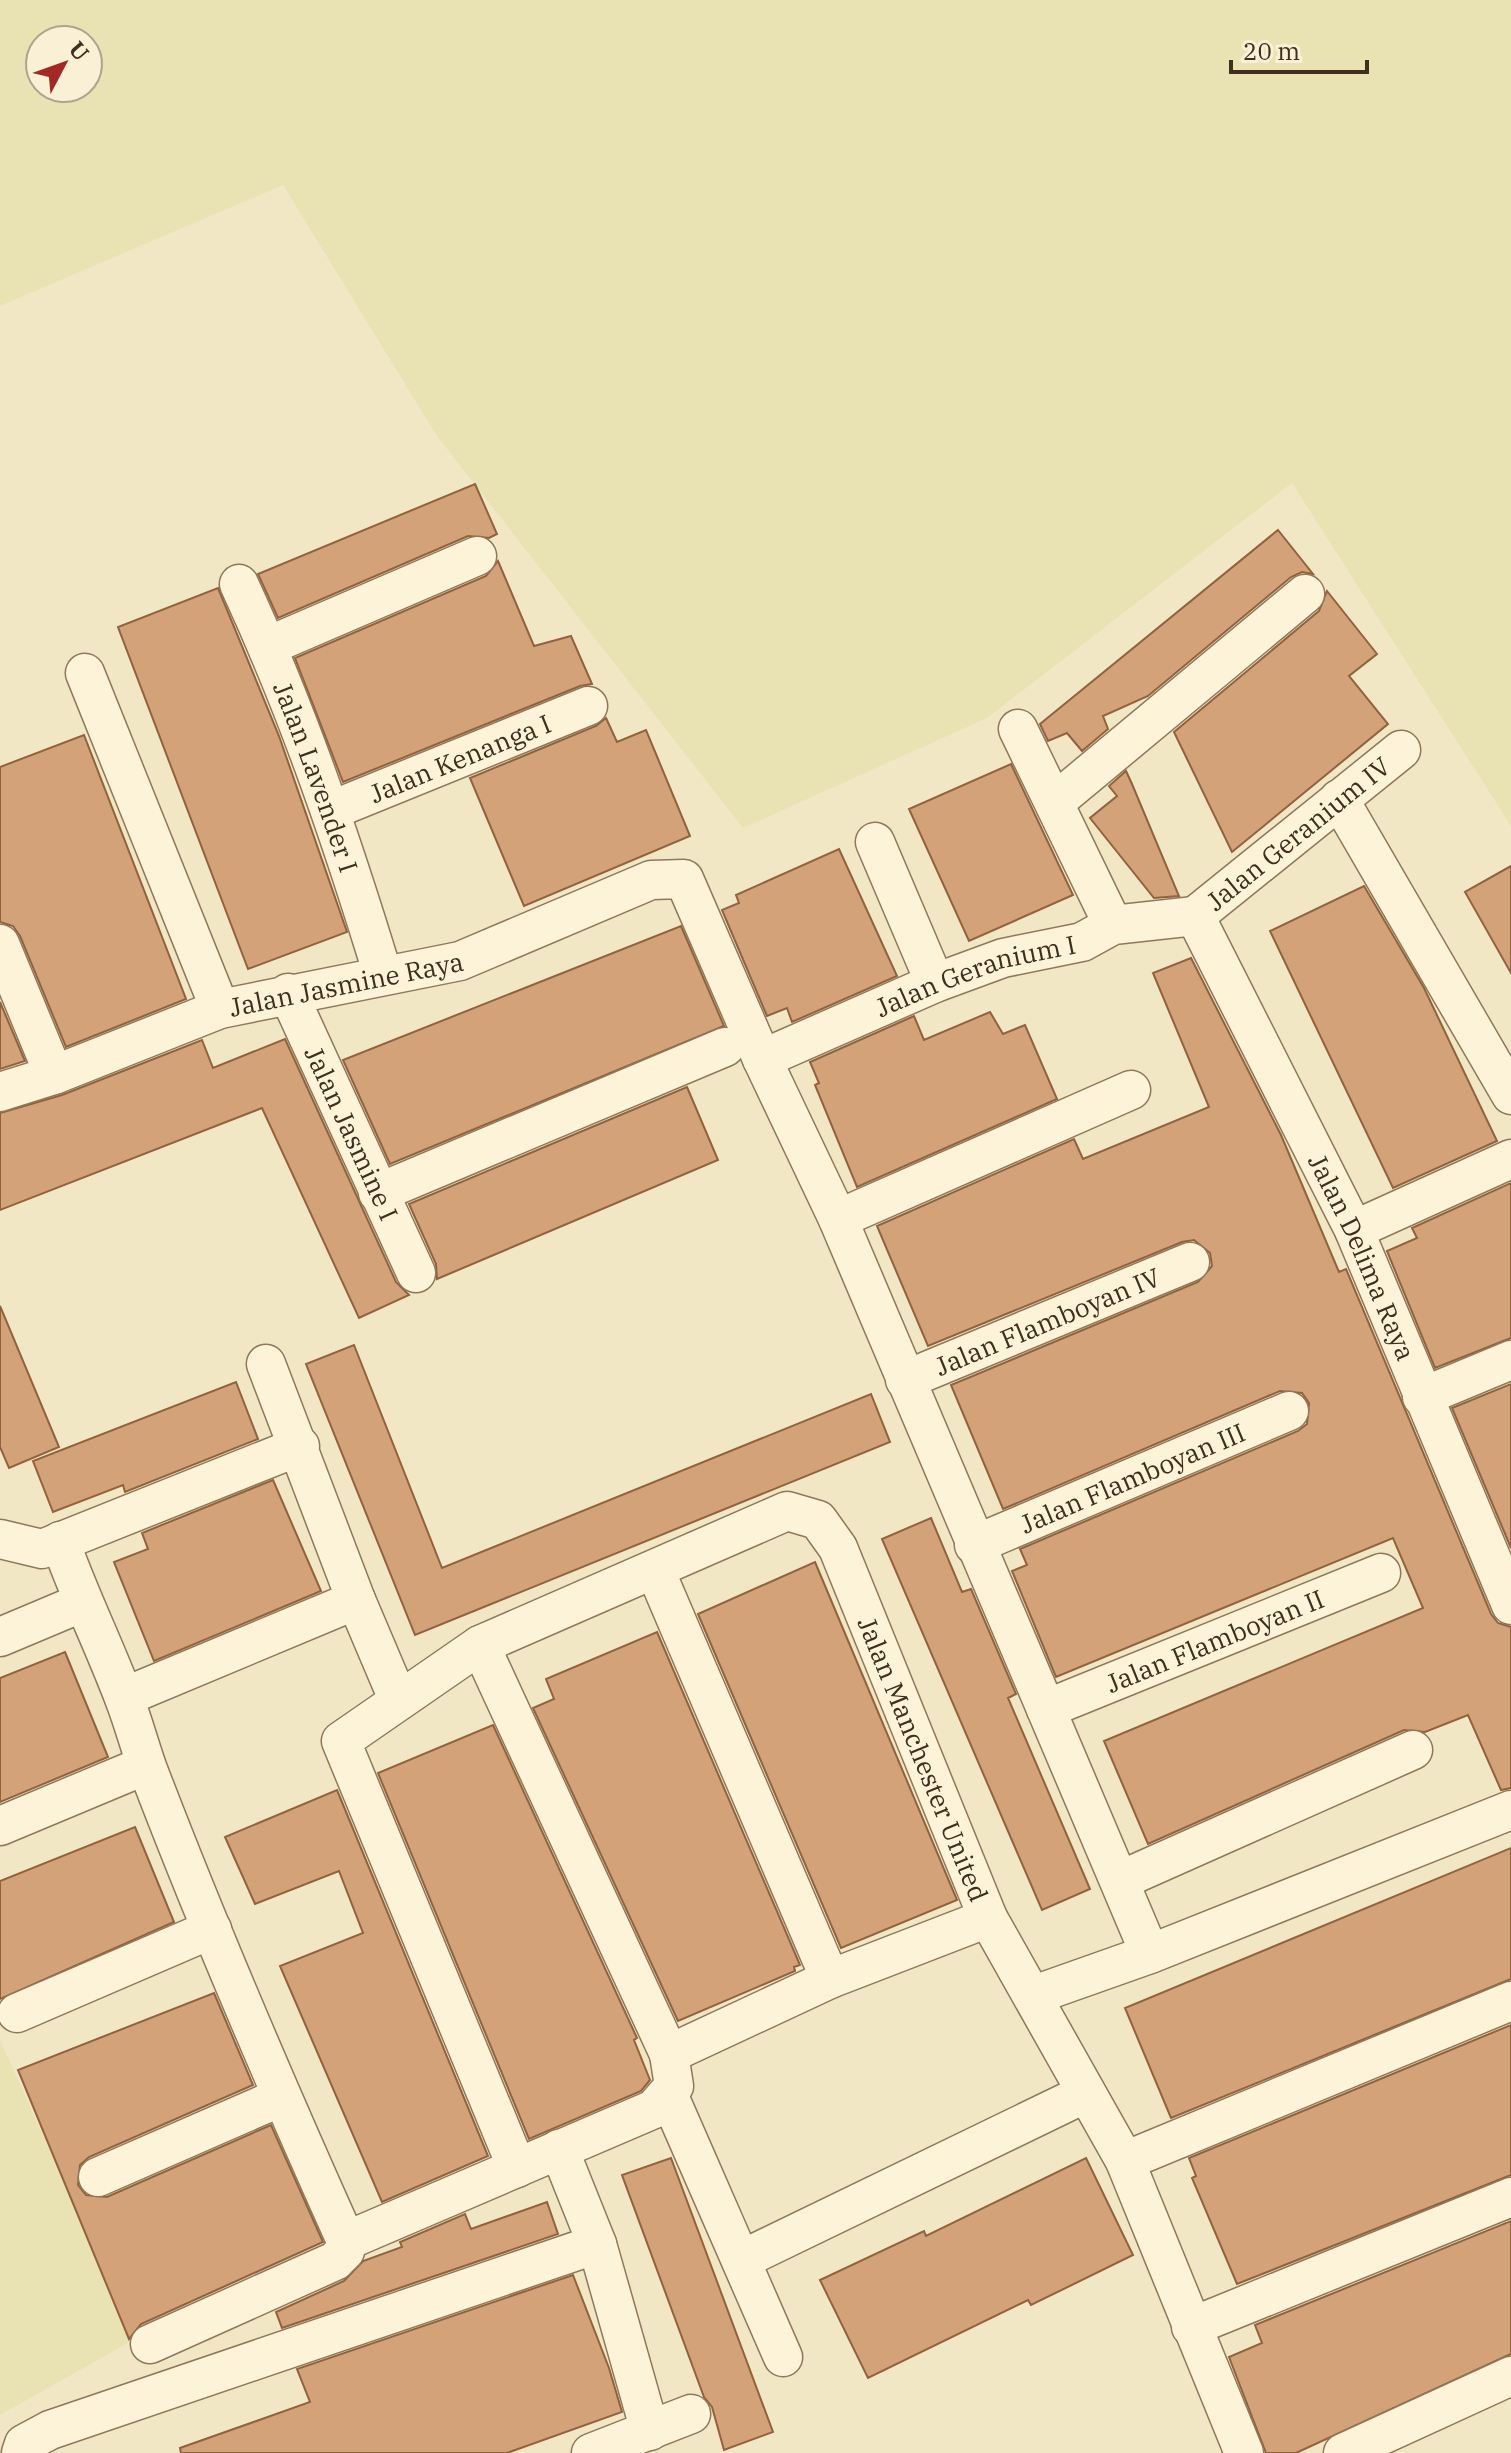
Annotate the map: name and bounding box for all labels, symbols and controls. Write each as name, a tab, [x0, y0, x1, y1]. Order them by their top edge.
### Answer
north arrow	[24, 24, 104, 104]
scale bar	[1231, 24, 1367, 74]
text: U	[63, 35, 96, 67]
text: 20 m	[1243, 35, 1300, 67]
street label: Jalan Lavender I	[266, 677, 366, 877]
street label: Jalan Kenanga I	[364, 706, 556, 810]
street label: Jalan Geranium IV	[1199, 749, 1397, 918]
street label: Jalan Geranium I	[870, 927, 1078, 1024]
street label: Jalan Jasmine Raya	[226, 944, 466, 1024]
street label: Jalan Jasmine I	[298, 1041, 407, 1226]
street label: Jalan Delima Raya	[1301, 1148, 1424, 1365]
street label: Jalan Flamboyan IV	[930, 1259, 1165, 1383]
street label: Jalan Flamboyan III	[1014, 1415, 1250, 1541]
street label: Jalan Flamboyan II	[1101, 1581, 1329, 1700]
street label: Jalan Manchester United	[851, 1612, 996, 1906]

